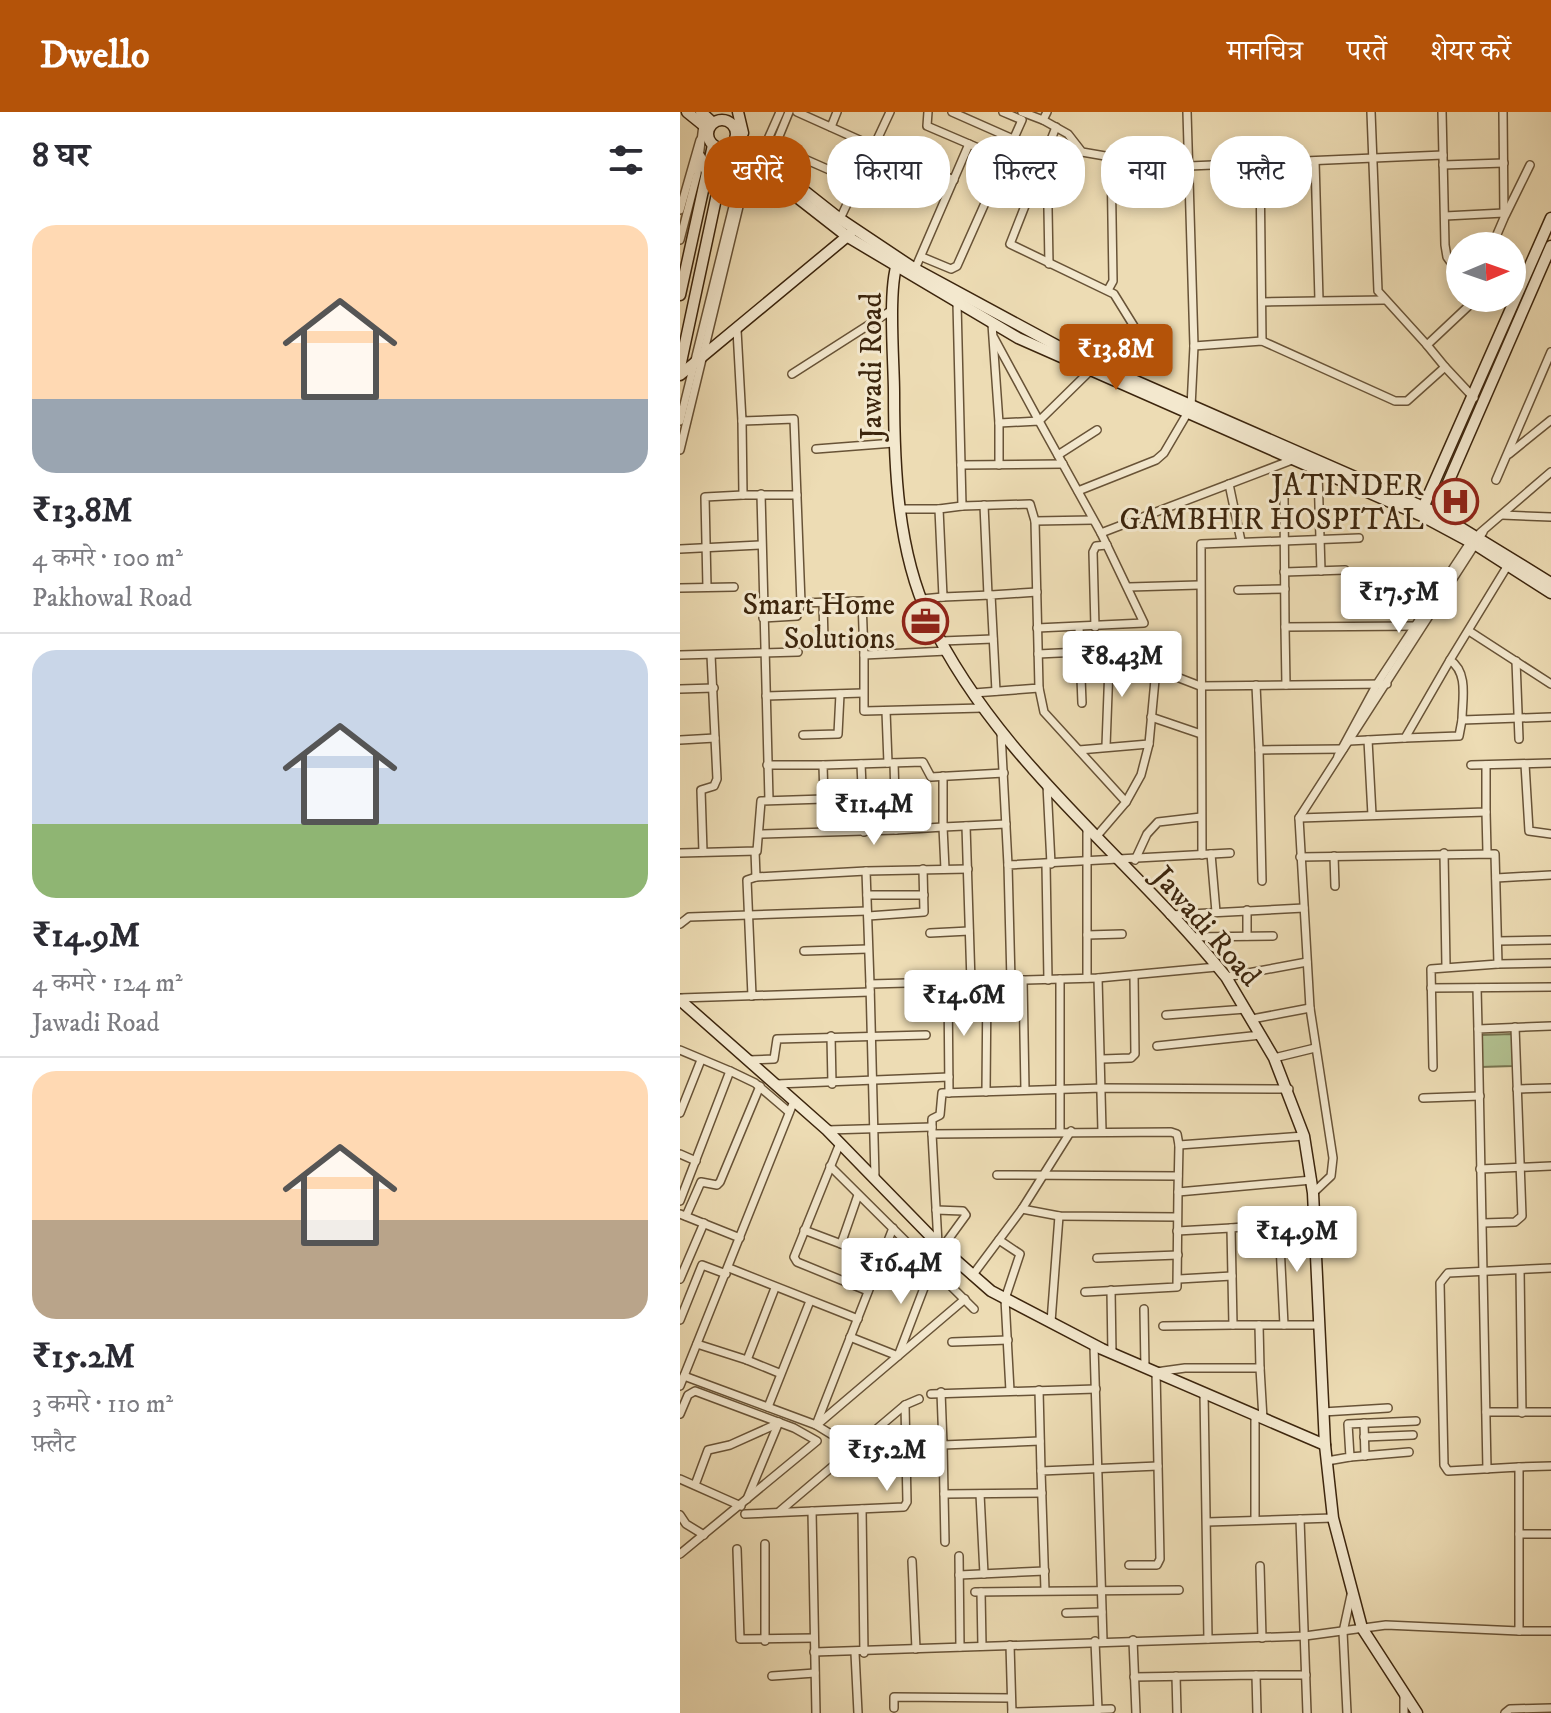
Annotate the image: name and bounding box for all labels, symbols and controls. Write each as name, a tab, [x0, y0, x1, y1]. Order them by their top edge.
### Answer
text: Dwello	[40, 32, 149, 80]
text: मानचित्र	[1227, 34, 1303, 69]
text: परतें	[1347, 34, 1387, 69]
text: शेयर करें	[1431, 34, 1511, 69]
text: 8 घर	[32, 135, 90, 177]
chip: खरीदें	[704, 136, 811, 208]
chip: किराया	[827, 136, 950, 208]
chip: फ़िल्टर	[966, 136, 1085, 208]
chip: नया	[1101, 136, 1194, 208]
chip: फ़्लैट	[1210, 136, 1312, 208]
icon: filters	[604, 138, 648, 182]
north arrow	[1446, 232, 1526, 312]
map controls	[1446, 232, 1526, 312]
icon: home	[268, 277, 412, 421]
street label: Jawadi Road	[854, 292, 891, 443]
pin: ₹13.8M	[1051, 324, 1181, 392]
text: ₹13.8M	[1078, 333, 1154, 366]
place label: JATINDER GAMBHIR HOSPITAL	[1119, 468, 1424, 539]
hospital icon: JATINDER GAMBHIR HOSPITAL	[1431, 478, 1479, 526]
text: ₹13.8M	[32, 490, 133, 532]
text: 4 कमरे · 100 m²	[32, 542, 183, 575]
pin: ₹17.5M	[1334, 567, 1464, 635]
text: ₹17.5M	[1359, 576, 1439, 609]
text: Pakhowal Road	[32, 582, 192, 615]
place label: Smart Home Solutions	[743, 587, 895, 658]
office icon: Smart Home Solutions	[902, 597, 950, 645]
pin: ₹8.43M	[1057, 631, 1187, 699]
text: ₹8.43M	[1081, 640, 1163, 673]
icon: home	[268, 702, 412, 846]
pin: ₹11.4M	[809, 779, 939, 847]
text: ₹11.4M	[835, 788, 913, 821]
street label: Jawadi Road	[1142, 857, 1268, 995]
text: ₹14.9M	[32, 915, 140, 957]
text: 4 कमरे · 124 m²	[32, 967, 183, 1000]
pin: ₹14.6M	[899, 970, 1029, 1038]
text: ₹14.6M	[922, 979, 1006, 1012]
text: Jawadi Road	[32, 1007, 160, 1040]
icon: home	[268, 1123, 412, 1267]
pin: ₹14.9M	[1232, 1206, 1362, 1274]
text: ₹14.9M	[1256, 1215, 1338, 1248]
pin: ₹16.4M	[836, 1238, 966, 1306]
text: ₹16.4M	[860, 1247, 942, 1280]
text: ₹15.2M	[32, 1336, 135, 1378]
text: 3 कमरे · 110 m²	[32, 1388, 173, 1421]
pin: ₹15.2M	[822, 1425, 952, 1493]
text: फ़्लैट	[32, 1428, 75, 1461]
text: ₹15.2M	[848, 1434, 926, 1467]

